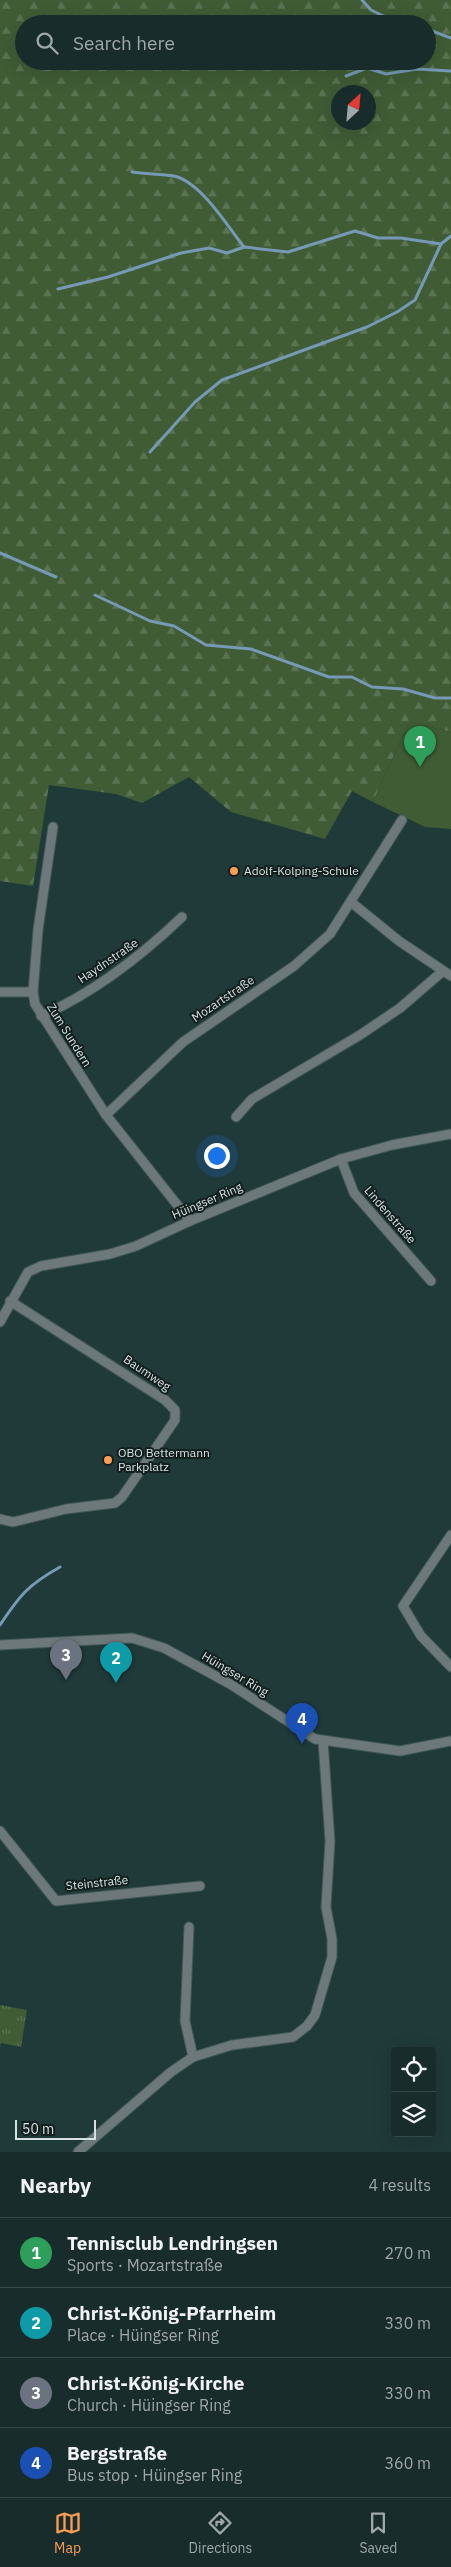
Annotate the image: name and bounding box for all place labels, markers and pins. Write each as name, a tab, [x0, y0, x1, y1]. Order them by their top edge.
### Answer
pin: 1	[404, 726, 436, 767]
place label: Adolf-Kolping-Schule	[244, 863, 359, 878]
marker: Adolf-Kolping-Schule	[228, 865, 240, 877]
place label: OBO Bettermann Parkplatz	[118, 1445, 210, 1474]
marker: OBO Bettermann Parkplatz	[102, 1454, 114, 1466]
pin: 3	[50, 1639, 82, 1680]
pin: 2	[100, 1642, 132, 1683]
pin: 4	[286, 1703, 318, 1744]

